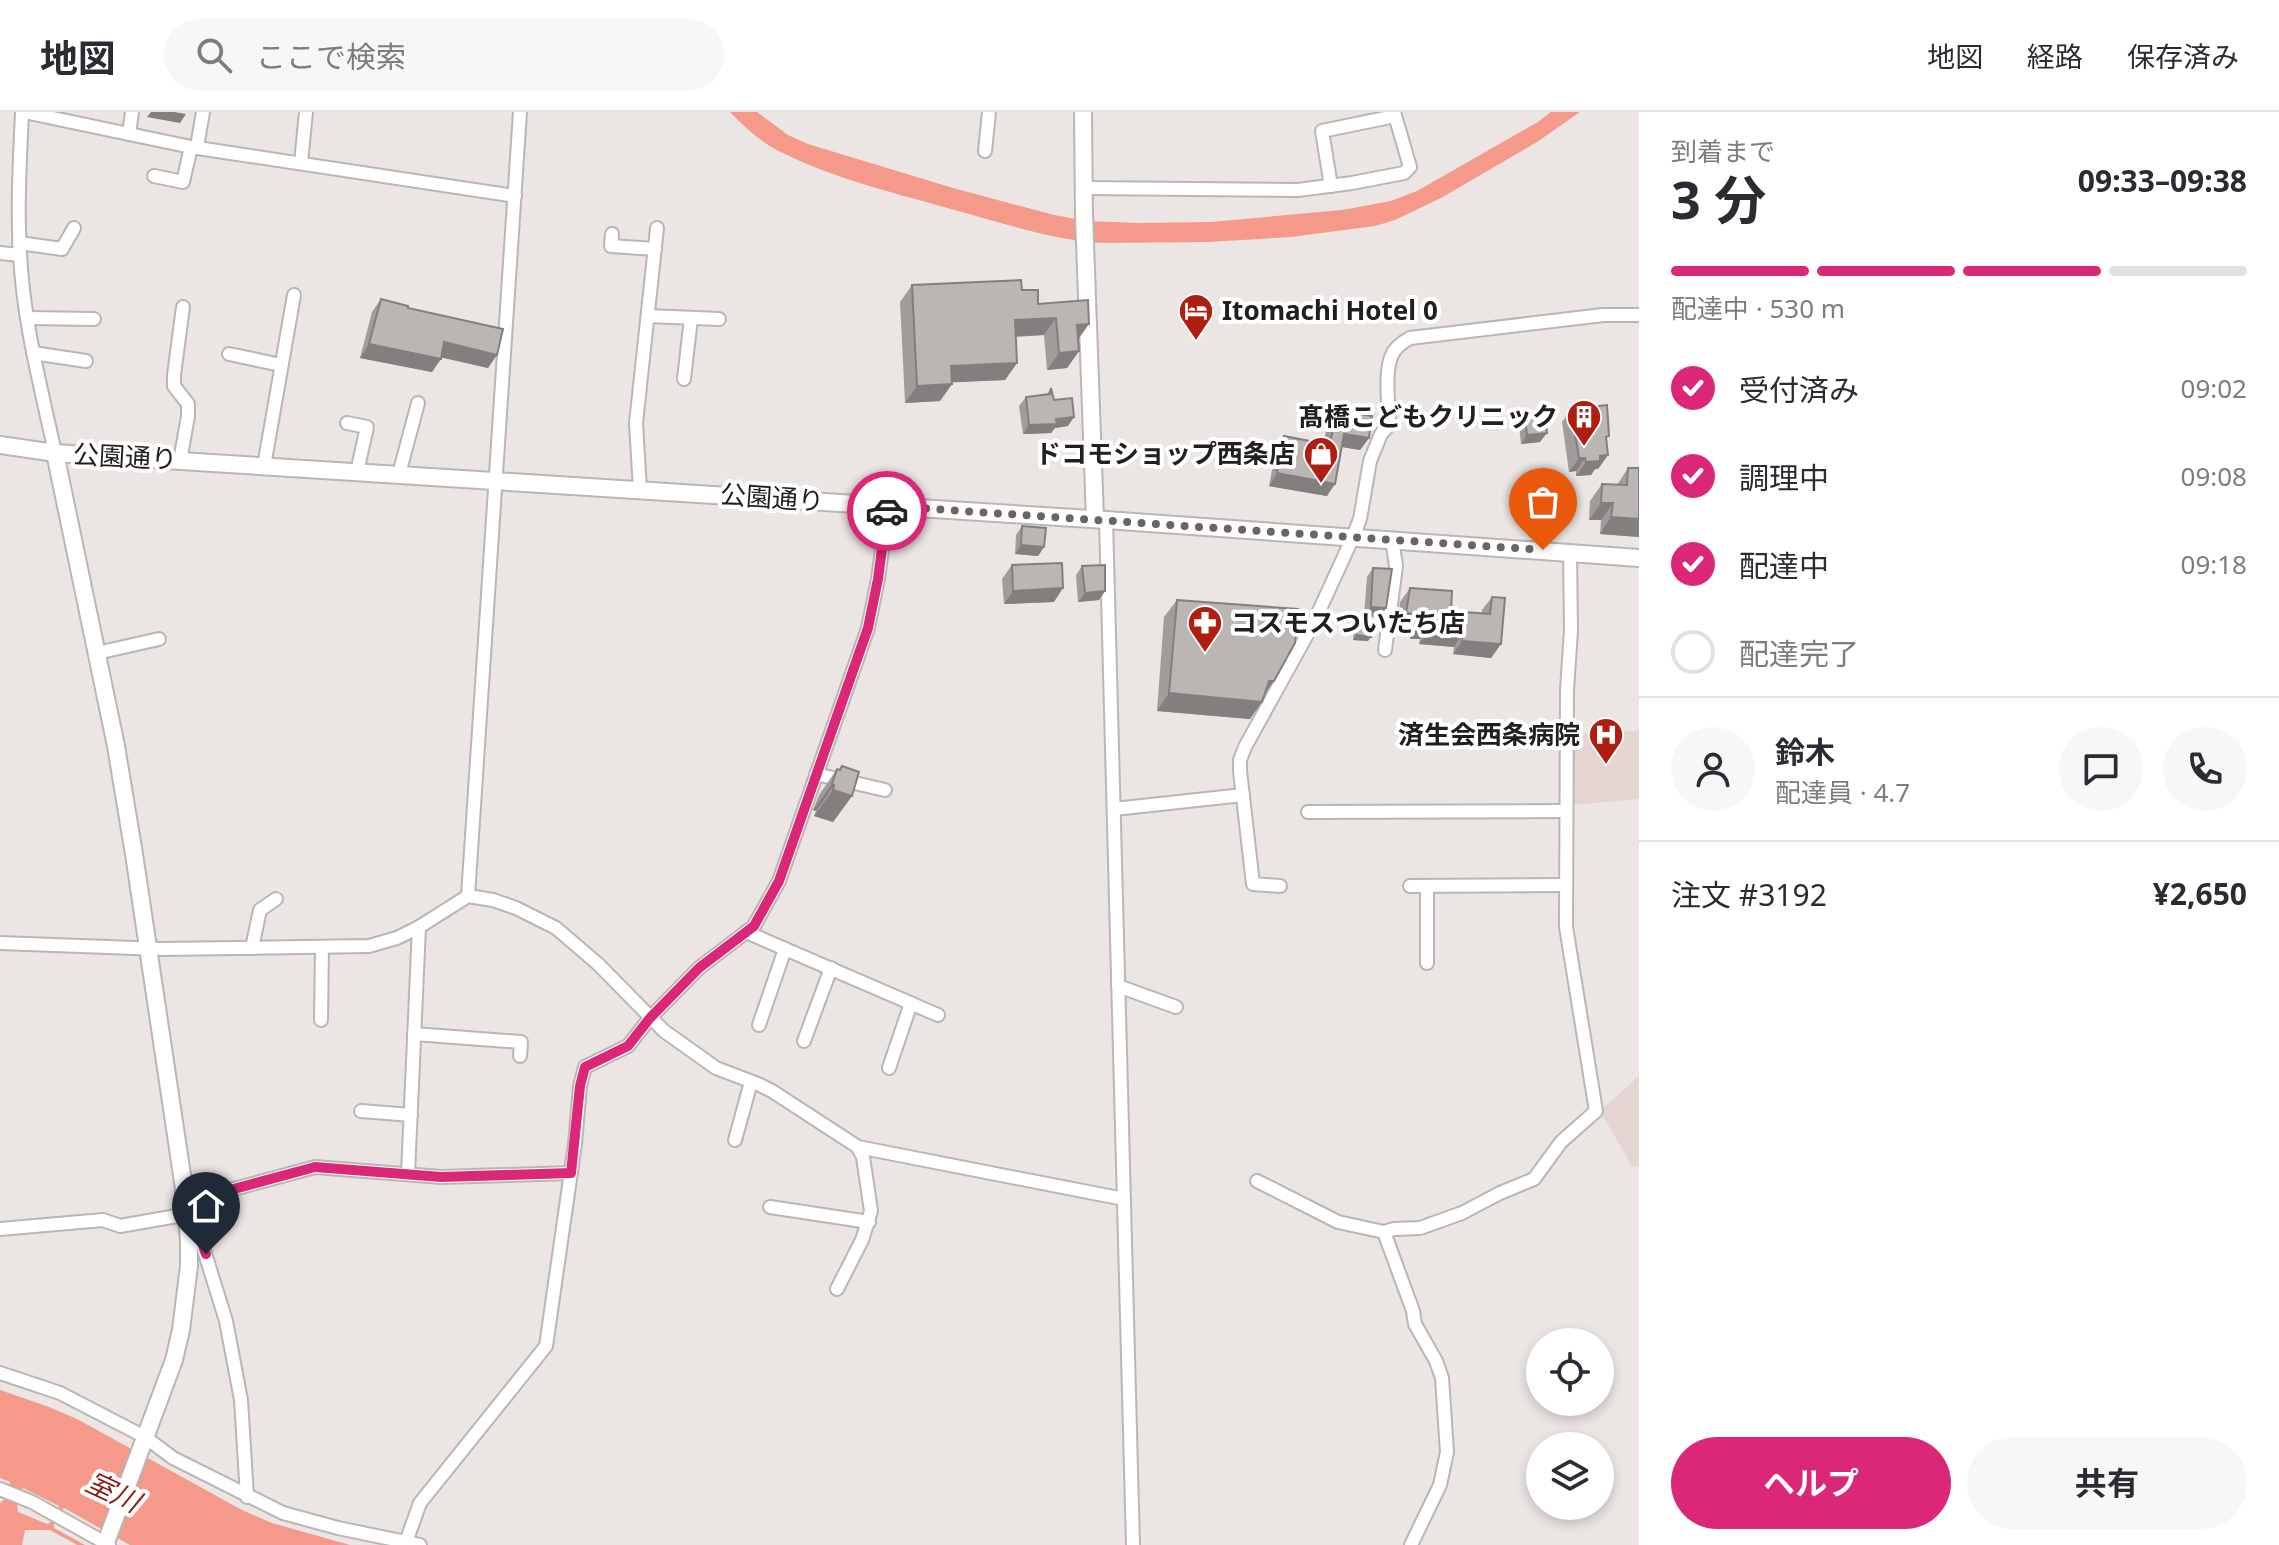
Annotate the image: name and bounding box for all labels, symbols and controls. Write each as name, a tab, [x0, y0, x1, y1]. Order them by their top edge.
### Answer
search box	[164, 19, 724, 91]
text: 地図	[40, 31, 116, 83]
icon: search	[192, 33, 236, 77]
text: ここで検索	[256, 36, 406, 77]
text: 地図	[1927, 37, 1983, 75]
text: 経路	[2027, 37, 2083, 75]
text: 保存済み	[2127, 37, 2239, 75]
text: 到着まで	[1671, 133, 1775, 169]
text: 09:33–09:38	[2078, 160, 2247, 201]
text: 3 分	[1671, 163, 1766, 234]
text: 配達中 · 530 m	[1671, 290, 1845, 326]
hotel icon: Itomachi Hotel 0	[1177, 292, 1215, 342]
place label: Itomachi Hotel 0	[1222, 292, 1438, 328]
icon: check	[1671, 366, 1715, 410]
text: 受付済み	[1739, 369, 1859, 410]
text: 09:02	[2181, 370, 2247, 406]
place label: 髙橋こどもクリニック	[1298, 398, 1558, 434]
building icon: 髙橋こどもクリニック	[1565, 398, 1603, 448]
street label: 公園通り	[72, 435, 178, 477]
place label: ドコモショップ西条店	[1035, 435, 1295, 471]
shop icon: ドコモショップ西条店	[1302, 435, 1340, 485]
icon: check	[1671, 454, 1715, 498]
text: 調理中	[1739, 457, 1829, 498]
text: 09:08	[2181, 458, 2247, 494]
pin	[1509, 468, 1577, 550]
courier	[847, 471, 927, 551]
street label: 公園通り	[719, 475, 825, 519]
icon: bag	[1521, 480, 1565, 524]
icon: car	[865, 489, 909, 533]
icon: check	[1671, 542, 1715, 586]
text: 配達中	[1739, 545, 1829, 586]
text: 09:18	[2181, 546, 2247, 582]
pharmacy icon: コスモスついたち店	[1186, 604, 1224, 654]
place label: コスモスついたち店	[1231, 604, 1465, 640]
text: 配達完了	[1739, 633, 1859, 674]
place label: 済生会西条病院	[1398, 716, 1580, 752]
hospital icon: 済生会西条病院	[1587, 716, 1625, 766]
button: person	[1671, 727, 1755, 811]
button: chat	[2059, 727, 2143, 811]
button: phone	[2163, 727, 2247, 811]
text: 鈴木	[1775, 731, 1835, 772]
text: 配達員 · 4.7	[1775, 774, 1910, 810]
text: ¥2,650	[2153, 873, 2247, 914]
text: 注文 #3192	[1671, 874, 1827, 915]
pin	[172, 1172, 240, 1254]
icon: home	[184, 1184, 228, 1228]
map controls	[1526, 1328, 1614, 1520]
button: locate	[1526, 1328, 1614, 1416]
button: layers	[1526, 1432, 1614, 1520]
button: ヘルプ	[1671, 1437, 1951, 1529]
button: 共有	[1967, 1437, 2247, 1529]
water label: 室川	[80, 1462, 150, 1521]

